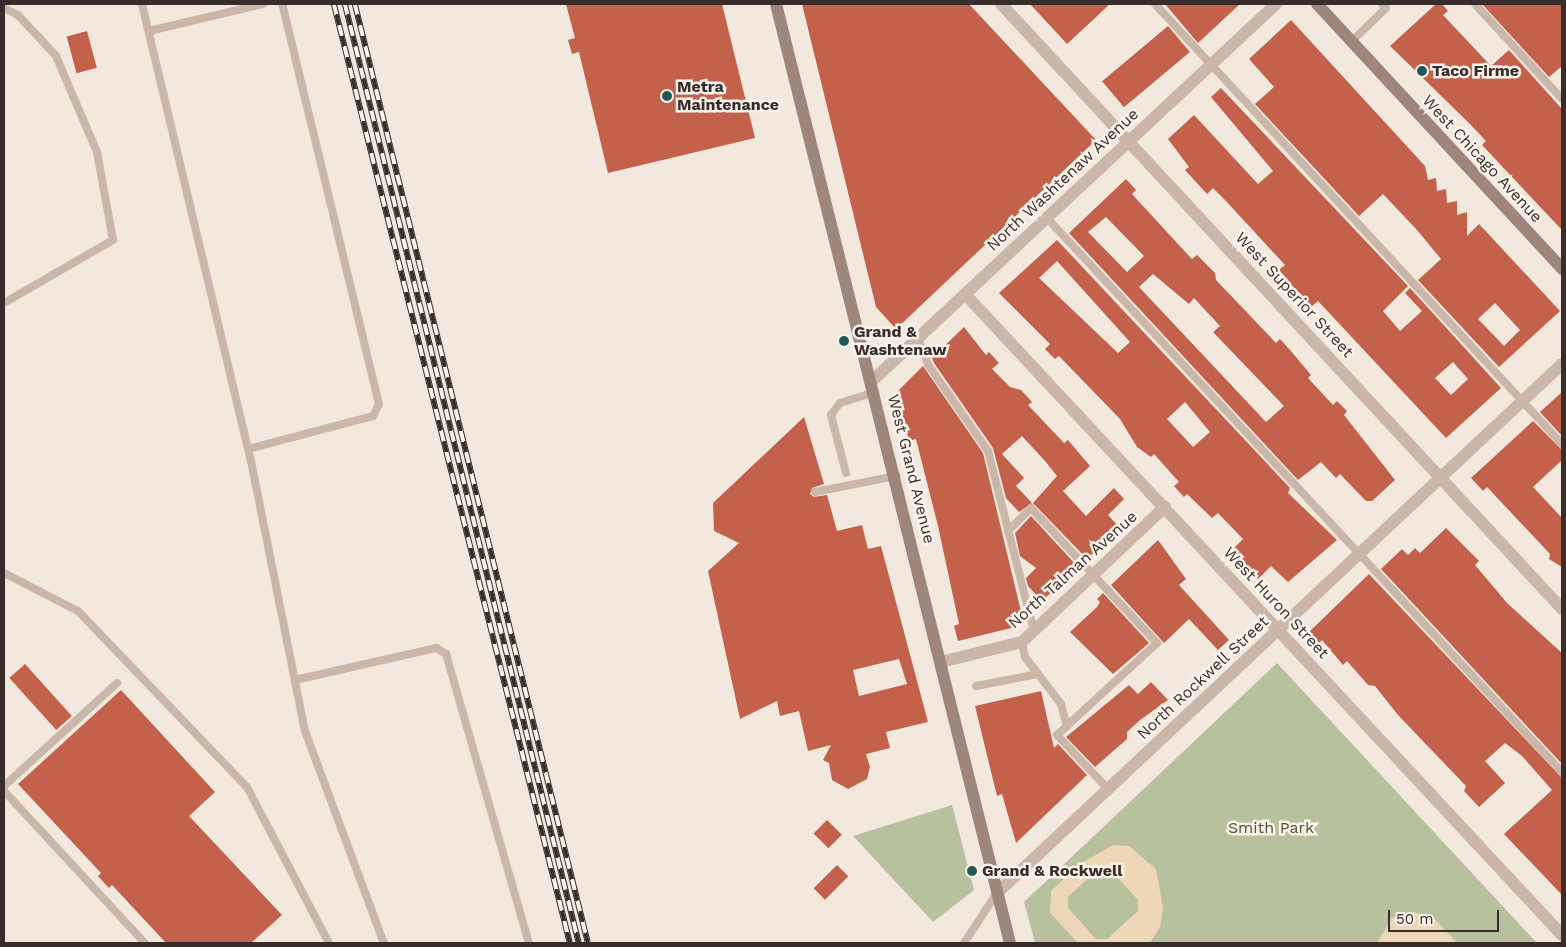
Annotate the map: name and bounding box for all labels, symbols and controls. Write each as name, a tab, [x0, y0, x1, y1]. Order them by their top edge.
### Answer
place label: Taco Firme	[1432, 61, 1519, 81]
marker: Taco Firme	[1416, 65, 1428, 77]
place label: Metra Maintenance	[677, 77, 779, 115]
marker: Metra Maintenance	[661, 90, 673, 102]
street label: West Chicago Avenue	[1418, 91, 1546, 227]
street label: North Washtenaw Avenue	[983, 104, 1143, 256]
street label: West Superior Street	[1231, 228, 1357, 362]
place label: Grand & Washtenaw	[854, 322, 947, 360]
marker: Grand & Washtenaw	[838, 335, 850, 347]
street label: West Grand Avenue	[883, 392, 939, 546]
street label: North Talman Avenue	[1004, 507, 1142, 633]
street label: West Huron Street	[1219, 543, 1333, 663]
street label: North Rockwell Street	[1133, 612, 1273, 744]
park label: Smith Park	[1228, 818, 1314, 838]
place label: Grand & Rockwell	[982, 861, 1123, 881]
marker: Grand & Rockwell	[966, 865, 978, 877]
scale bar	[1391, 900, 1502, 932]
text: 50 m	[1396, 910, 1433, 928]

